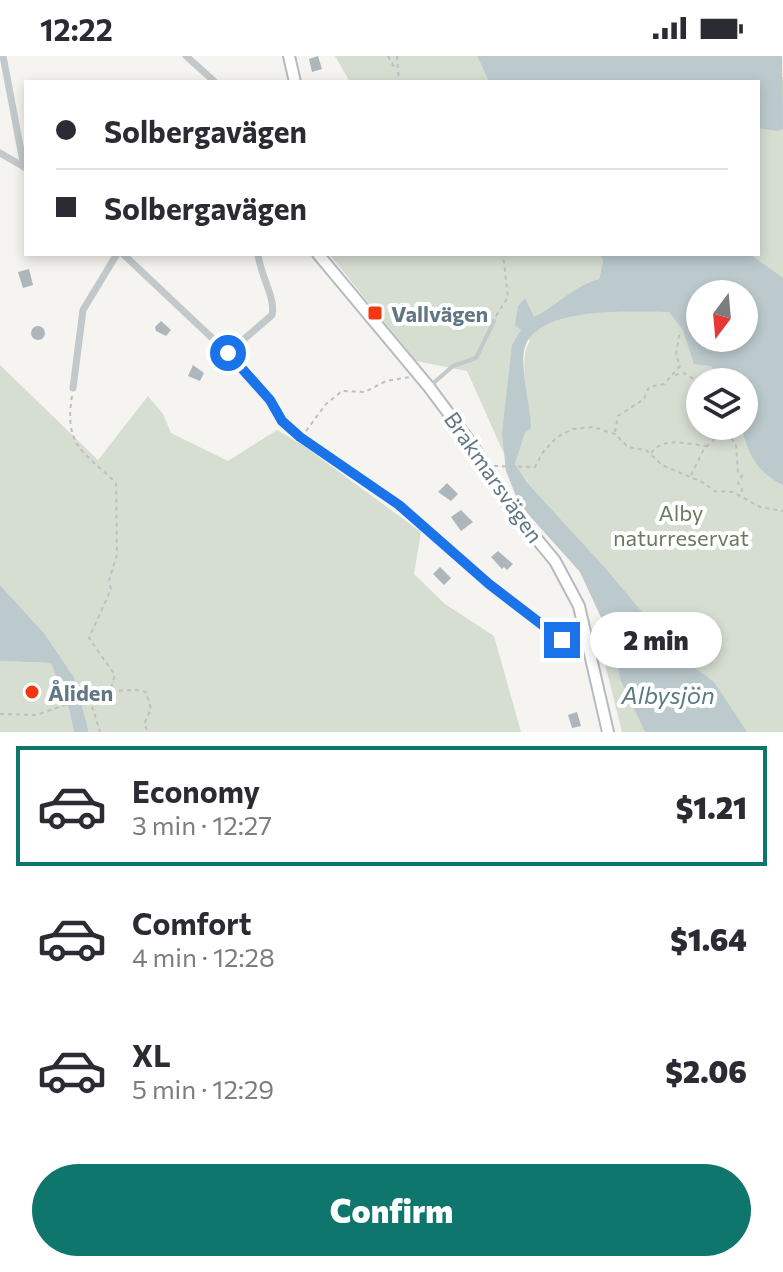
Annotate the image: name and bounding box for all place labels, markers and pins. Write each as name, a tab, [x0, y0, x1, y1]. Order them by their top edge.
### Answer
place label: Vallvägen	[391, 300, 488, 327]
marker: Vallvägen	[366, 304, 384, 322]
place label: Åliden	[48, 679, 113, 706]
marker: Åliden	[23, 683, 41, 701]

